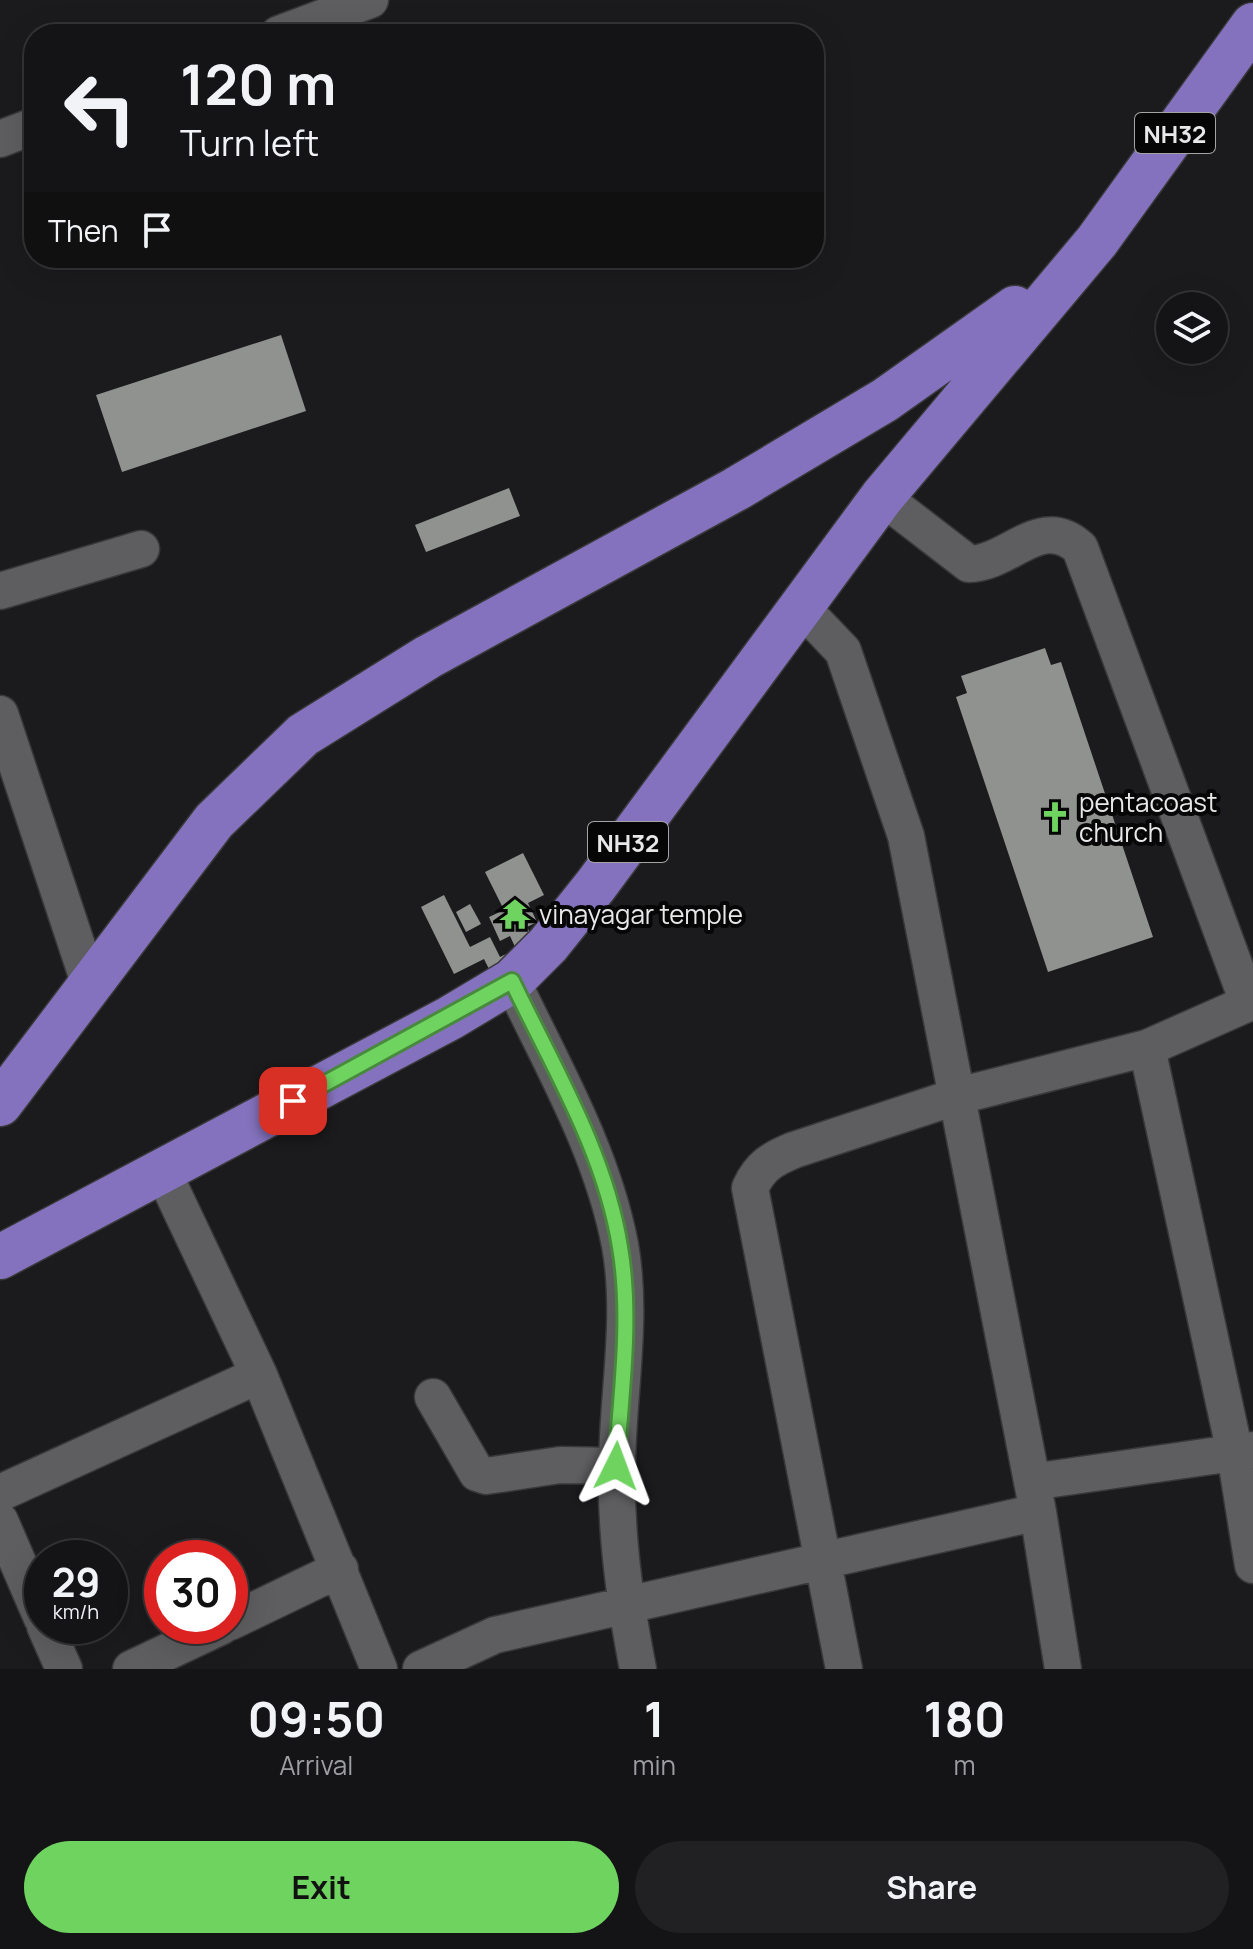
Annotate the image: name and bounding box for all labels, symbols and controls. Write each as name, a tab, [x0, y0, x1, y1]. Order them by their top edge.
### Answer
text: 120 m	[180, 45, 336, 122]
icon: left	[48, 56, 152, 160]
road number: NH32	[1135, 113, 1215, 153]
text: Turn left	[180, 118, 319, 167]
icon: arrive	[135, 208, 179, 252]
text: Then	[48, 210, 119, 251]
map controls	[1156, 292, 1228, 364]
button: layers	[1156, 292, 1228, 364]
place label: pentacoast church	[1079, 784, 1217, 850]
church icon: pentacoast church	[1038, 800, 1072, 834]
road number: NH32	[588, 822, 668, 862]
place label: vinayagar temple	[539, 896, 743, 932]
temple icon: vinayagar temple	[498, 897, 532, 931]
pin	[259, 1067, 327, 1135]
icon: arrive	[271, 1079, 315, 1123]
position arrow	[574, 1424, 658, 1508]
speed limit sign: 30	[144, 1540, 248, 1644]
text: 29	[52, 1554, 100, 1609]
text: km/h	[53, 1598, 99, 1625]
text: 09:50	[247, 1686, 385, 1751]
text: 1	[644, 1686, 665, 1751]
text: 180	[924, 1686, 1006, 1751]
text: Arrival	[279, 1747, 353, 1783]
text: min	[632, 1747, 676, 1783]
text: m	[953, 1747, 976, 1783]
button: Exit	[24, 1841, 619, 1933]
button: Share	[635, 1841, 1229, 1933]

